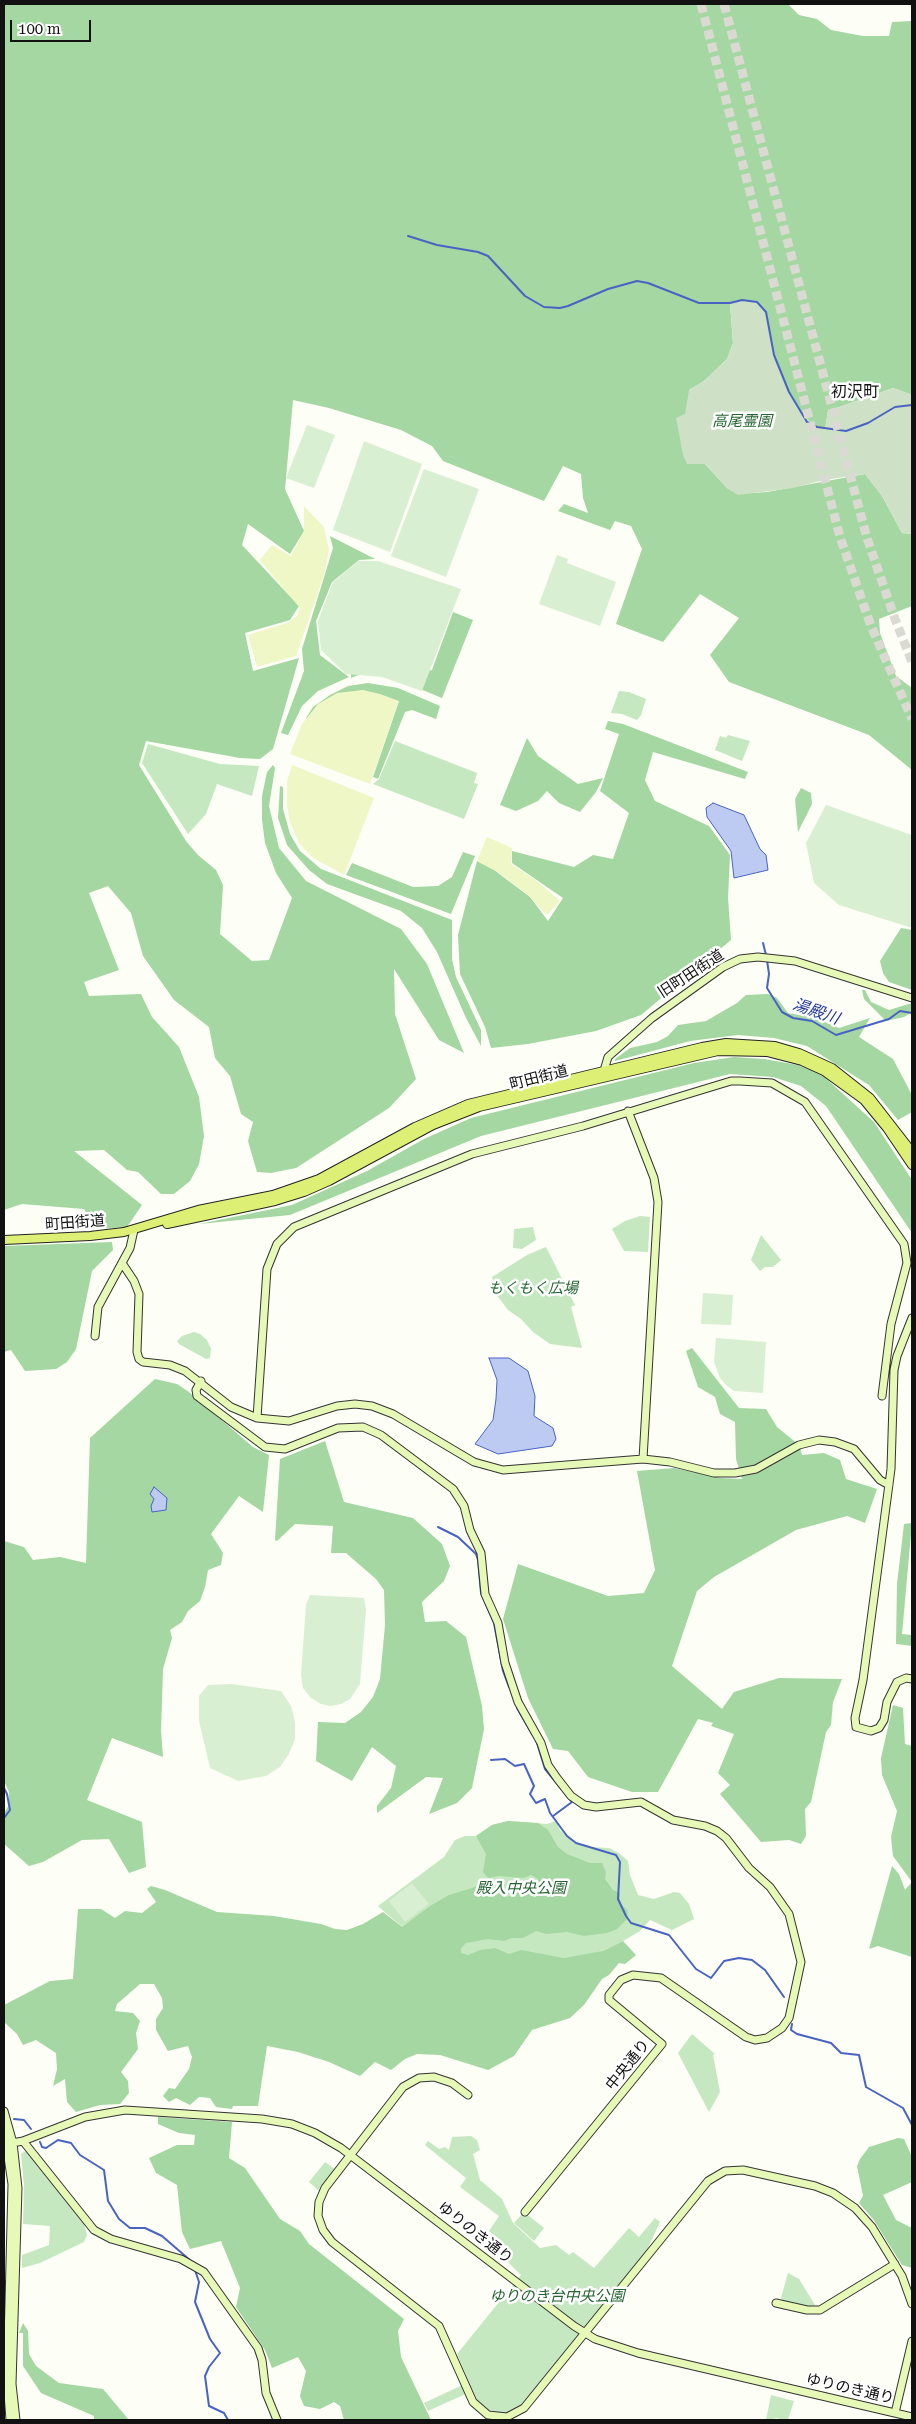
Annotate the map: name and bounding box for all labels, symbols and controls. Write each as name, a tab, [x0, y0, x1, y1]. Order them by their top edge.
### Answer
scale bar	[12, 10, 94, 42]
text: 100 m	[18, 20, 61, 38]
district label: 初沢町	[831, 382, 879, 402]
park label: 高尾霊園	[712, 413, 772, 431]
street label: 旧町田街道	[655, 946, 727, 1002]
water label: 湯殿川	[790, 995, 842, 1029]
street label: 町田街道	[508, 1062, 570, 1094]
street label: 町田街道	[44, 1212, 106, 1234]
park label: もくもく広場	[488, 1280, 578, 1298]
park label: 殿入中央公園	[476, 1880, 566, 1898]
street label: 中央通り	[602, 2036, 654, 2094]
street label: ゆりのき通り	[434, 2198, 516, 2268]
park label: ゆりのき台中央公園	[490, 2288, 624, 2306]
street label: ゆりのき通り	[804, 2370, 896, 2408]

